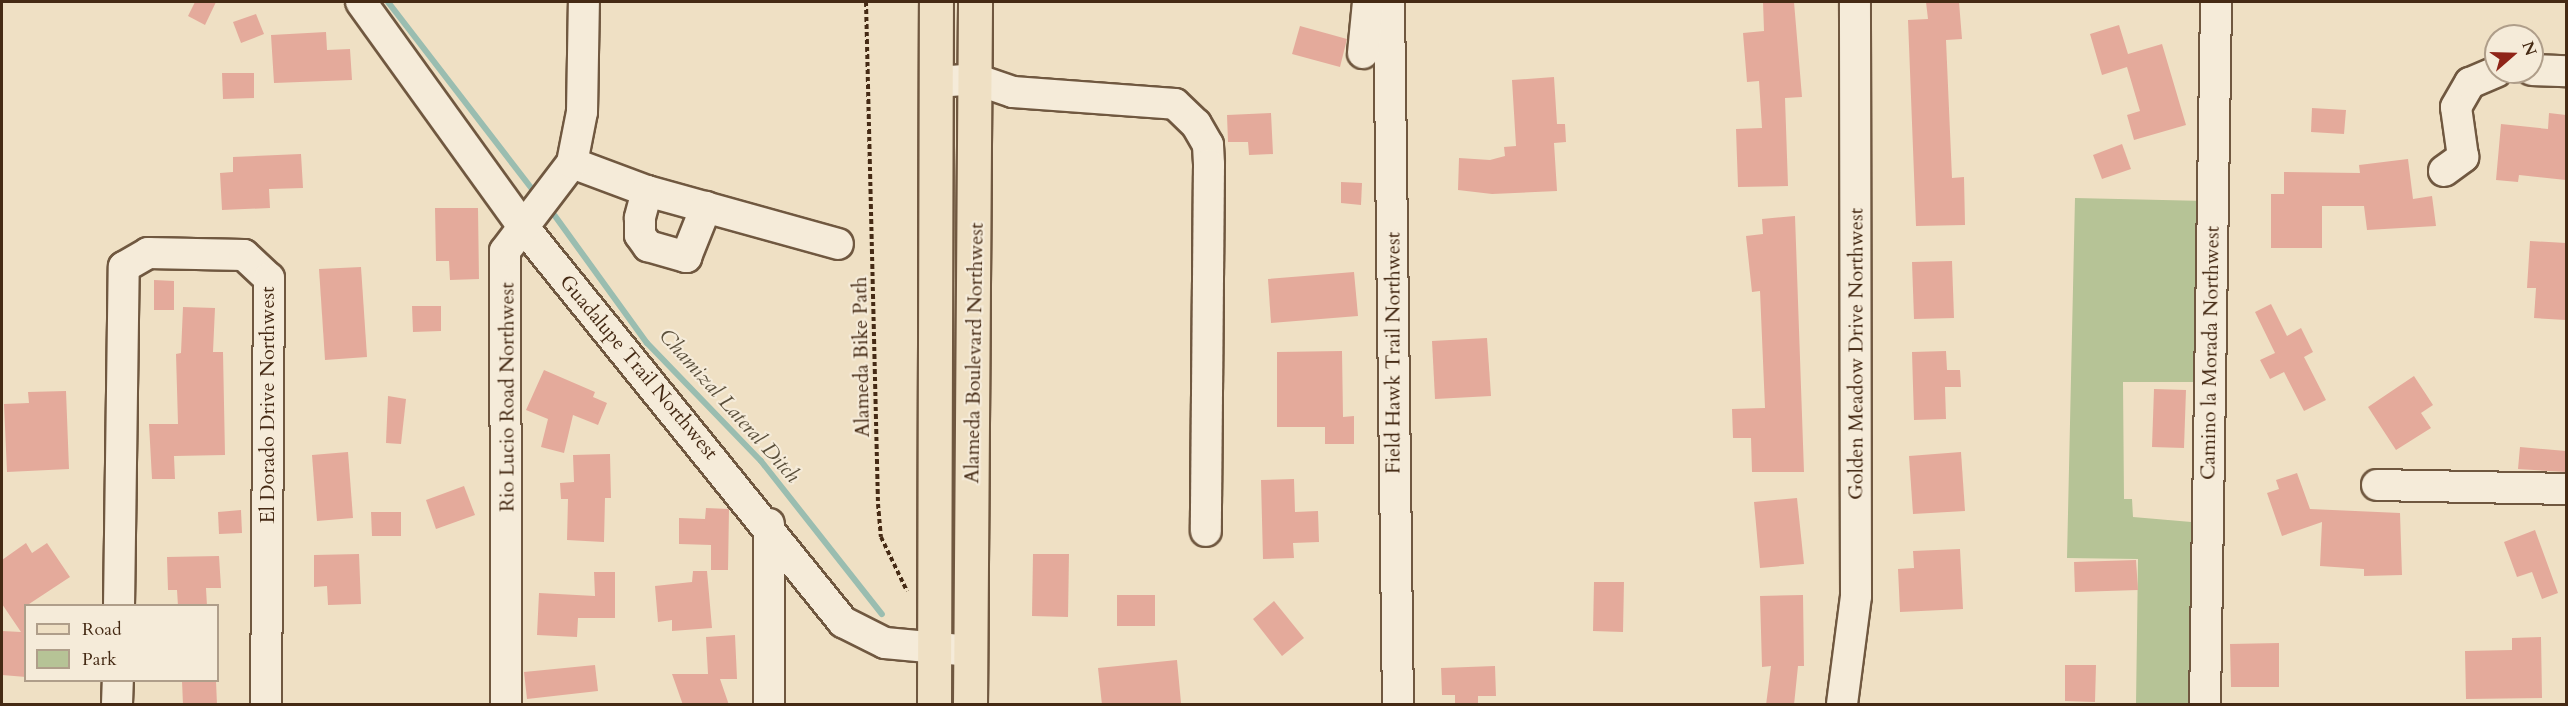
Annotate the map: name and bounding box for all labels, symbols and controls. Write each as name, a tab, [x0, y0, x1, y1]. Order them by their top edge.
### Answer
north arrow	[2484, 24, 2544, 84]
text: N	[2516, 38, 2542, 59]
street label: Golden Meadow Drive Northwest	[1844, 208, 1868, 500]
street label: Alameda Boulevard Northwest	[960, 222, 988, 484]
street label: Camino la Morada Northwest	[2196, 226, 2224, 480]
street label: Field Hawk Trail Northwest	[1381, 232, 1405, 474]
street label: Guadalupe Trail Northwest	[555, 270, 723, 464]
street label: Alameda Bike Path	[848, 276, 874, 438]
street label: Rio Lucio Road Northwest	[495, 282, 519, 512]
street label: El Dorado Drive Northwest	[255, 287, 279, 523]
water label: Chamizal Lateral Ditch	[653, 324, 805, 488]
legend	[24, 604, 219, 682]
text: Road	[82, 617, 122, 642]
text: Park	[82, 647, 117, 672]

